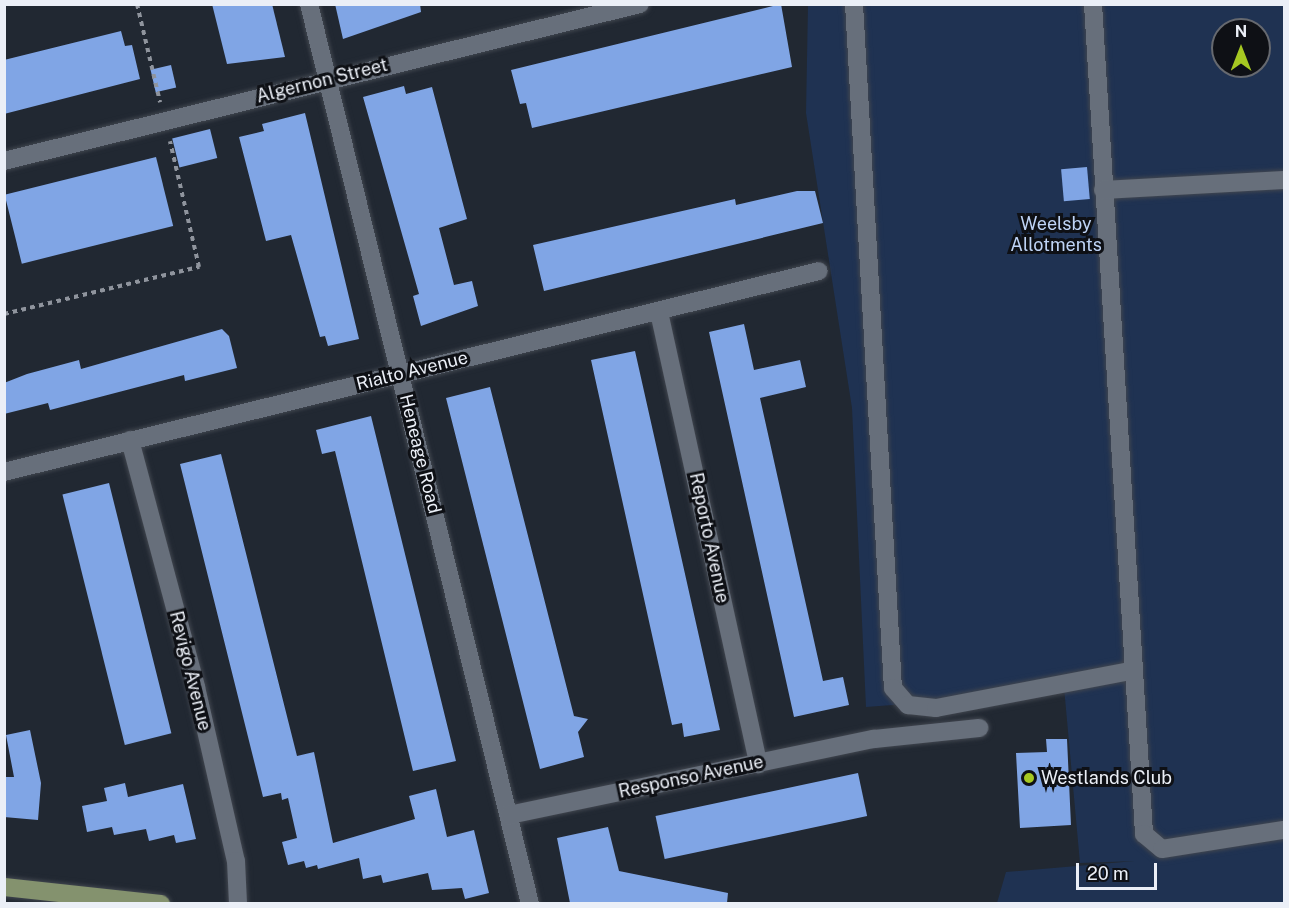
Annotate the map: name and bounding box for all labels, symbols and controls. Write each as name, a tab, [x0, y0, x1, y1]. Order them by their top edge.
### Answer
north arrow	[1211, 18, 1271, 78]
text: N	[1235, 22, 1247, 41]
street label: Algernon Street	[254, 54, 390, 108]
park label: Weelsby Allotments	[1010, 214, 1102, 256]
street label: Rialto Avenue	[354, 347, 470, 395]
street label: Heneage Road	[395, 392, 445, 516]
street label: Reporto Avenue	[685, 471, 733, 605]
street label: Revigo Avenue	[165, 609, 215, 733]
street label: Responso Avenue	[616, 751, 766, 803]
place label: Westlands Club	[1041, 767, 1172, 789]
marker: Westlands Club	[1022, 771, 1036, 785]
scale bar	[1079, 851, 1160, 889]
text: 20 m	[1087, 863, 1129, 884]

